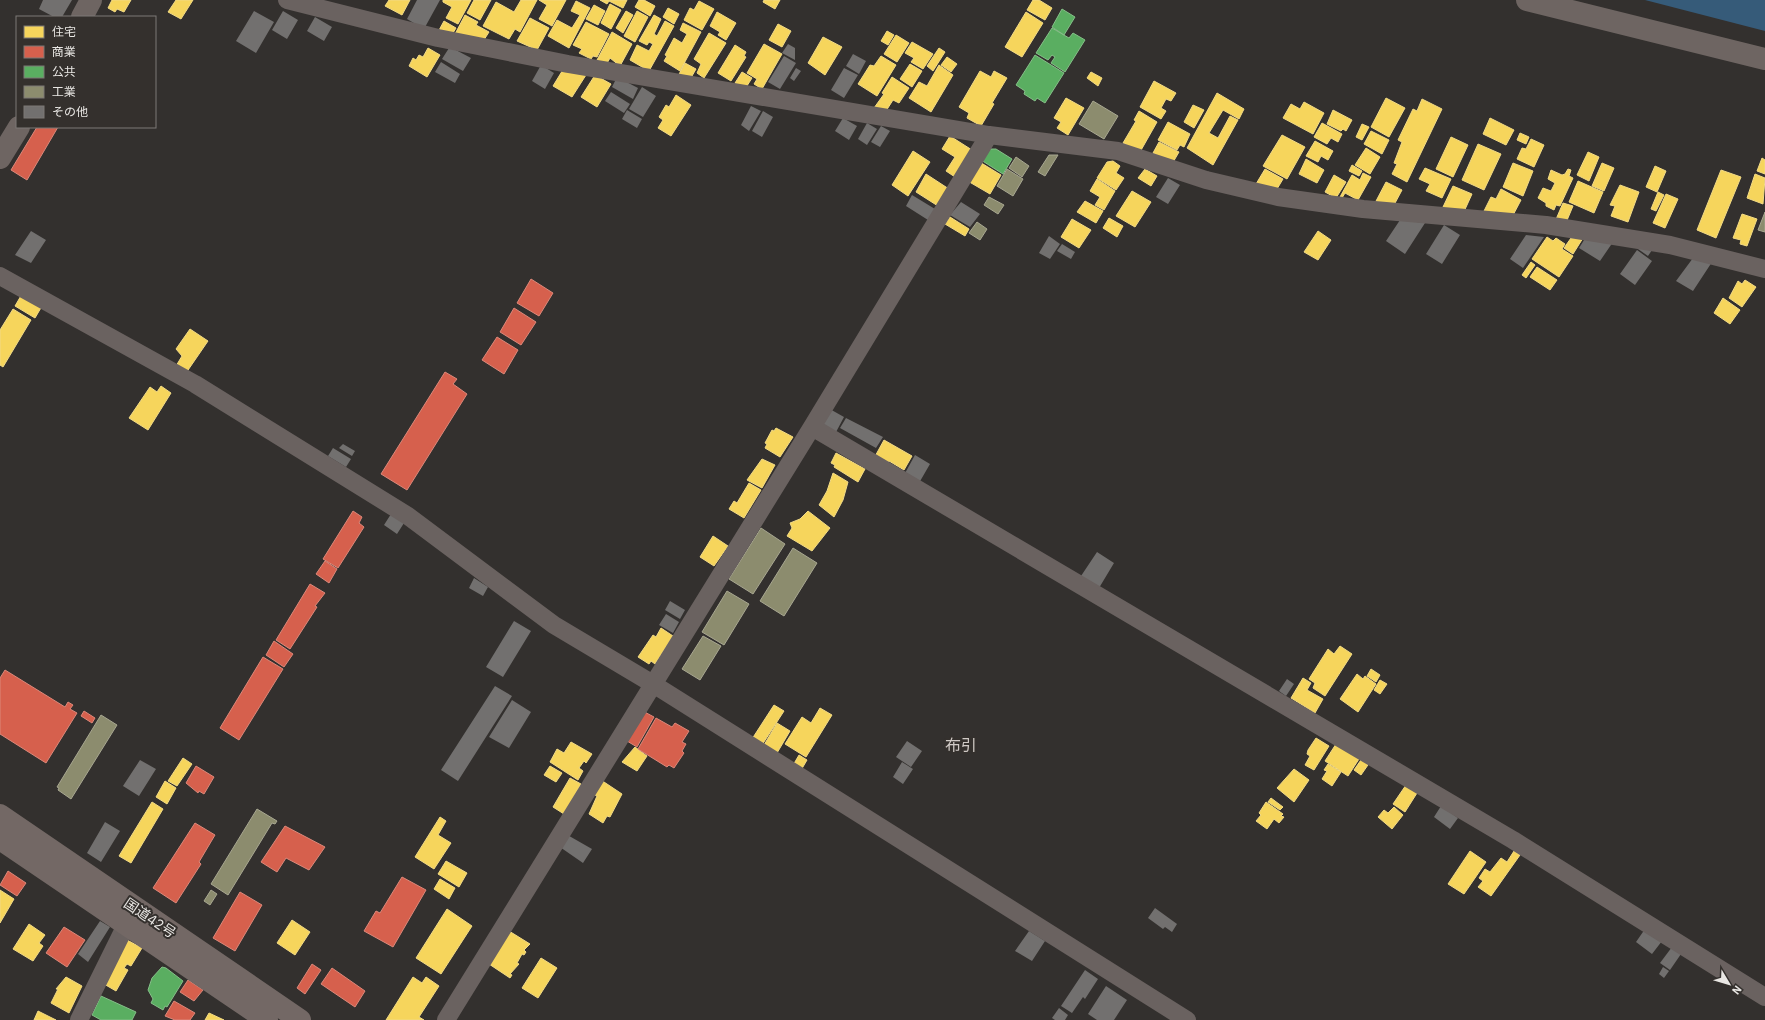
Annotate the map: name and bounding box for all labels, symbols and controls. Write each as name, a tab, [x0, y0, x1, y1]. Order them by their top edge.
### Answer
legend	[16, 16, 156, 128]
text: 住宅	[52, 24, 76, 39]
text: 商業	[52, 44, 76, 59]
text: 公共	[52, 64, 76, 79]
text: 工業	[52, 84, 76, 99]
text: その他	[52, 104, 88, 119]
district label: 布引	[945, 735, 977, 755]
street label: 国道42号	[121, 894, 179, 942]
north arrow	[1709, 964, 1749, 1004]
text: N	[1729, 983, 1745, 998]

